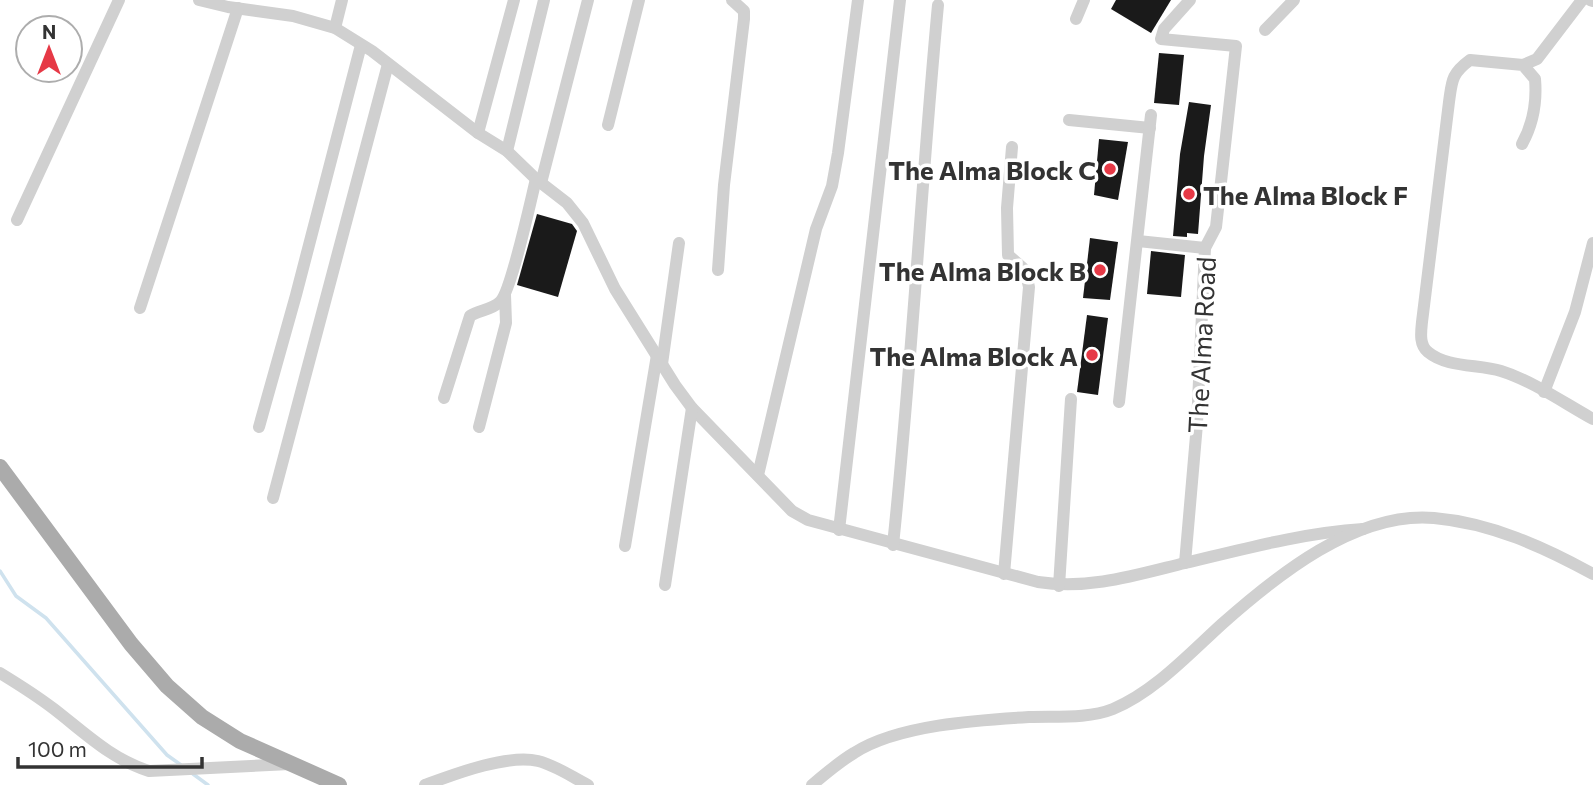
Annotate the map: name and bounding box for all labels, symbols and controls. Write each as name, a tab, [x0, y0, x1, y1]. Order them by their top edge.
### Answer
north arrow	[14, 14, 84, 84]
text: N	[42, 20, 56, 43]
place label: The Alma Block C	[888, 154, 1096, 185]
marker: The Alma Block C	[1102, 161, 1118, 177]
place label: The Alma Block F	[1203, 179, 1408, 210]
marker: The Alma Block F	[1181, 186, 1197, 202]
place label: The Alma Block B	[879, 255, 1086, 286]
street label: The Alma Road	[1181, 256, 1221, 434]
marker: The Alma Block B	[1092, 262, 1108, 278]
place label: The Alma Block A	[869, 340, 1078, 371]
marker: The Alma Block A	[1084, 347, 1100, 363]
scale bar	[18, 726, 201, 770]
text: 100 m	[28, 736, 87, 761]

